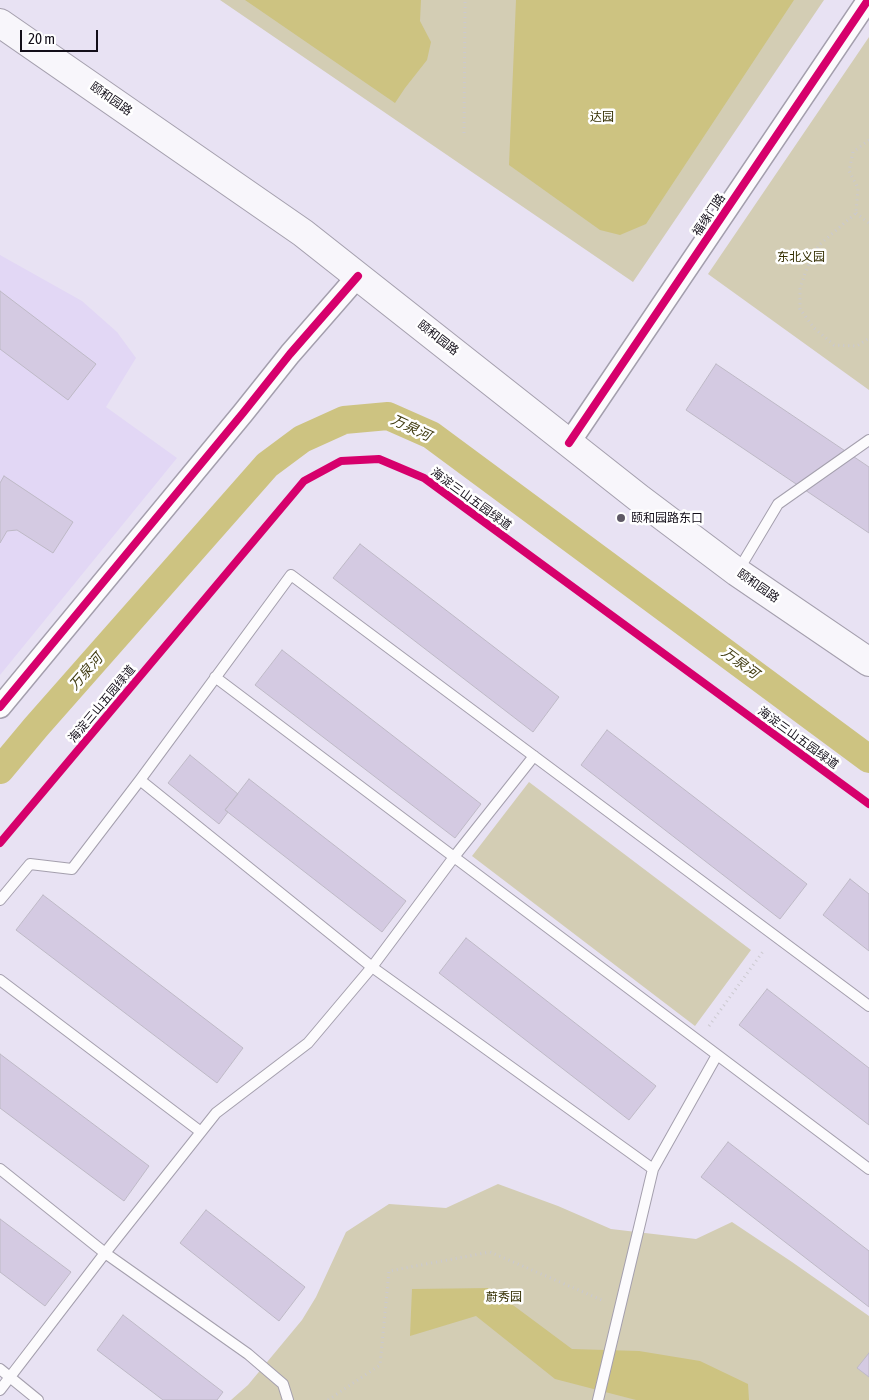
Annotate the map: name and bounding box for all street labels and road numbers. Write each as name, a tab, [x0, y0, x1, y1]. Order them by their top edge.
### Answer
street label: 颐和园路	[87, 79, 135, 119]
street label: 福缘门路	[690, 191, 728, 239]
street label: 颐和园路	[415, 318, 461, 358]
street label: 海淀三山五园绿道	[428, 465, 514, 533]
street label: 颐和园路	[734, 566, 782, 606]
street label: 海淀三山五园绿道	[66, 663, 138, 745]
street label: 海淀三山五园绿道	[755, 704, 841, 772]

